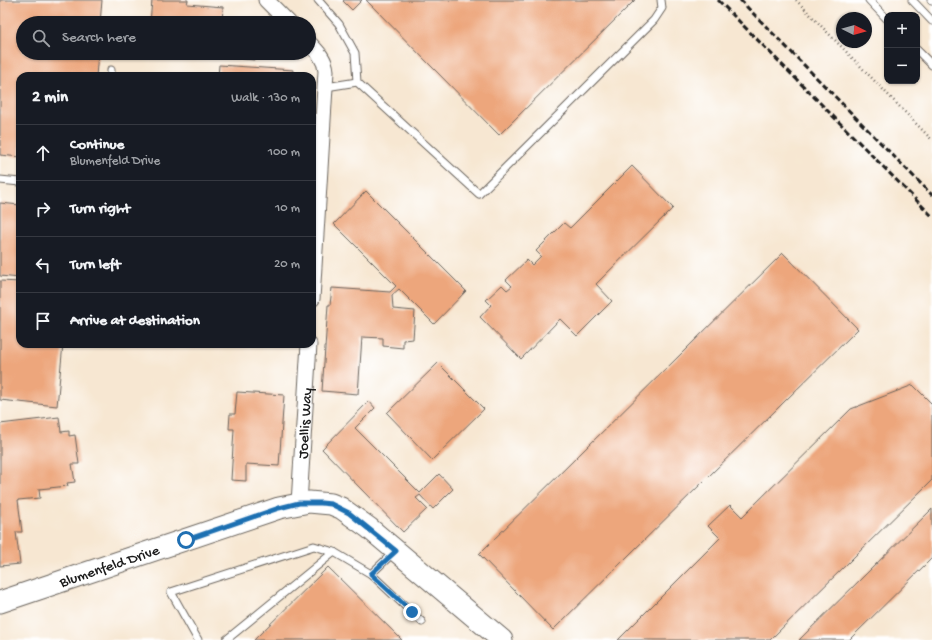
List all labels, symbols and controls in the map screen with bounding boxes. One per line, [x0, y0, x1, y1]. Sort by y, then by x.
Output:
north arrow [836, 12, 872, 48]
map controls [884, 12, 920, 84]
button: + [884, 12, 920, 48]
search box [16, 16, 316, 60]
icon: search [30, 27, 52, 49]
text: Search here [62, 29, 136, 47]
button: − [884, 48, 920, 84]
text: 2 min [32, 88, 68, 108]
text: Walk · 130 m [231, 91, 300, 106]
text: Continue [70, 136, 124, 154]
icon: ahead [32, 142, 54, 164]
text: 100 m [268, 145, 300, 160]
text: Blumenfeld Drive [70, 154, 160, 169]
icon: right [32, 198, 54, 220]
text: Turn right [70, 200, 130, 218]
text: 10 m [275, 201, 300, 216]
icon: left [32, 254, 54, 276]
text: Turn left [70, 256, 121, 274]
text: 20 m [274, 257, 300, 272]
icon: arrive [32, 310, 54, 332]
text: Arrive at destination [70, 312, 200, 330]
street label: Joellis Way [295, 387, 317, 459]
route start [177, 531, 195, 549]
street label: Blumenfeld Drive [56, 542, 162, 593]
route end [403, 603, 421, 621]

